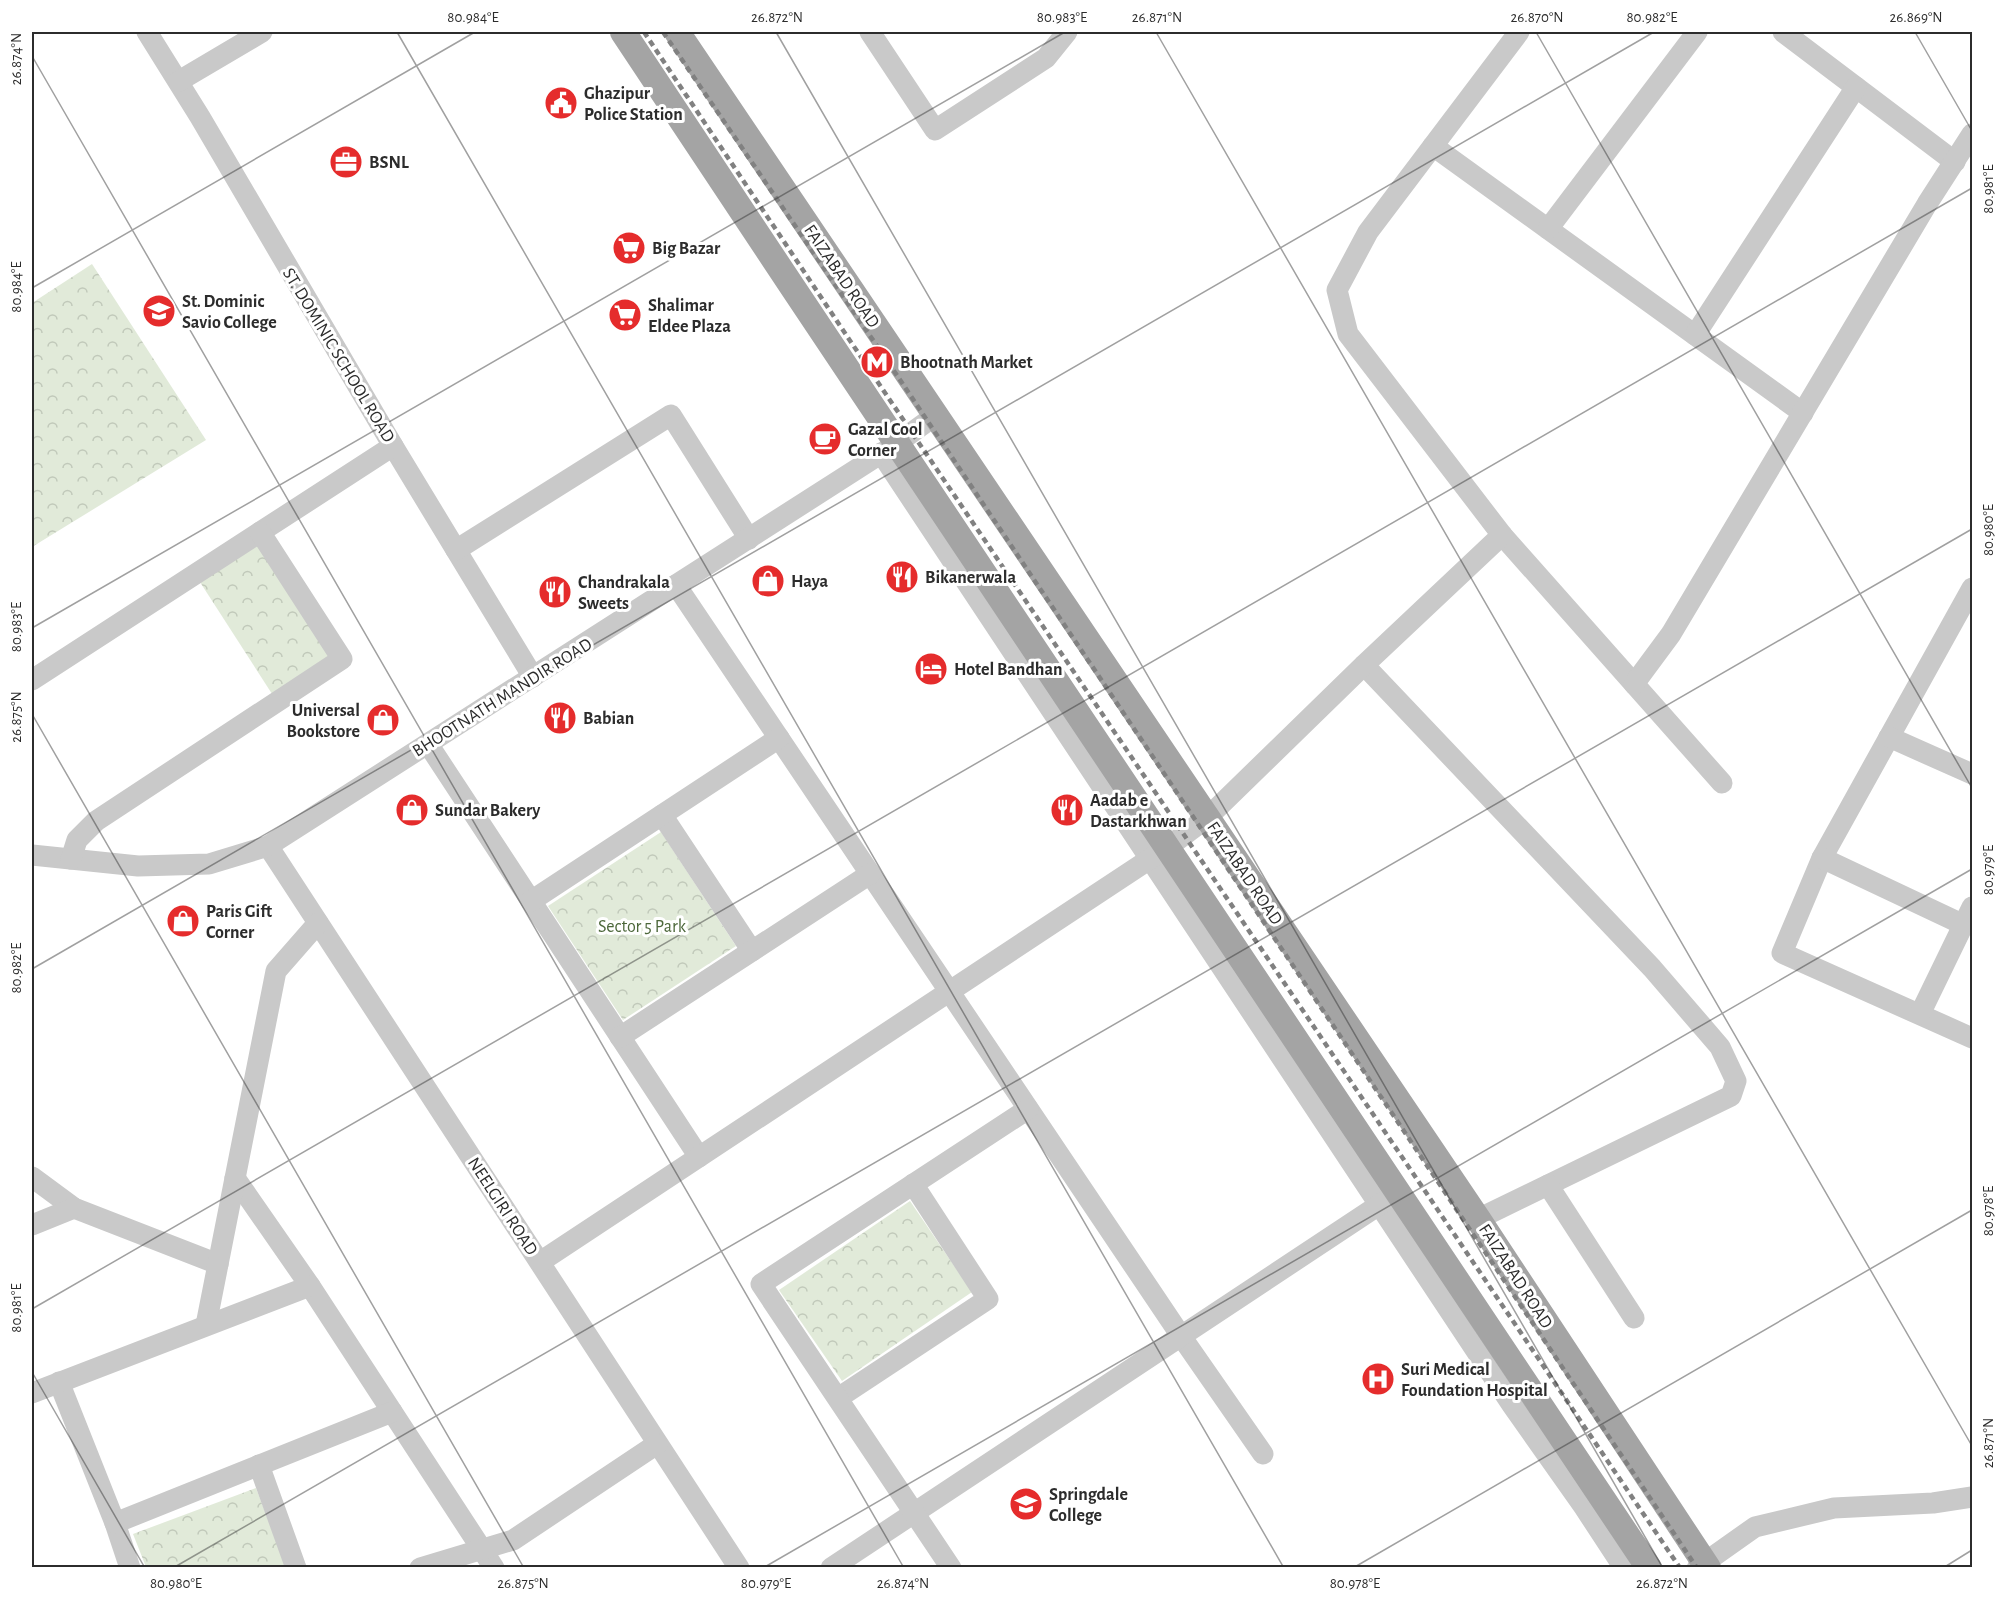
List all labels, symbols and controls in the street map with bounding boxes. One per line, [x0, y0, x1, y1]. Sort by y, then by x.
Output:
text: 80.984°E [447, 10, 499, 25]
text: 26.872°N [751, 10, 803, 25]
text: 80.983°E [1037, 10, 1087, 25]
text: 26.871°N [1132, 10, 1182, 25]
text: 26.870°N [1510, 10, 1564, 25]
text: 80.982°E [1626, 10, 1678, 25]
text: 26.869°N [1889, 10, 1943, 25]
text: 26.874°N [9, 33, 24, 85]
public building icon: Ghazipur Police Station [543, 85, 579, 121]
place label: Ghazipur Police Station [584, 85, 683, 124]
office icon: BSNL [328, 144, 364, 180]
place label: BSNL [369, 154, 409, 172]
text: 80.981°E [1981, 164, 1996, 214]
street label: FAIZABAD ROAD [800, 222, 882, 331]
supermarket icon: Big Bazar [611, 230, 647, 266]
place label: Big Bazar [652, 240, 721, 258]
text: 80.984°E [9, 261, 24, 313]
street label: ST. DOMINIC SCHOOL ROAD [279, 265, 397, 446]
school or university icon: St. Dominic Savio College [141, 293, 177, 329]
place label: St. Dominic Savio College [182, 293, 277, 332]
supermarket icon: Shalimar Eldee Plaza [607, 297, 643, 333]
place label: Shalimar Eldee Plaza [648, 297, 731, 336]
metro station icon: Bhootnath Market [859, 344, 895, 380]
place label: Bhootnath Market [900, 354, 1032, 372]
cafe icon: Gazal Cool Corner [807, 421, 843, 457]
place label: Gazal Cool Corner [848, 421, 923, 460]
text: 80.980°E [1981, 504, 1996, 556]
restaurant icon: Bikanerwala [884, 559, 920, 595]
shop icon: Haya [750, 563, 786, 599]
place label: Bikanerwala [925, 569, 1016, 587]
place label: Haya [791, 573, 829, 591]
restaurant icon: Chandrakala Sweets [537, 574, 573, 610]
place label: Chandrakala Sweets [578, 574, 670, 613]
text: 80.983°E [9, 602, 24, 652]
street label: BHOOTNATH MANDIR ROAD [410, 635, 595, 761]
hotel icon: Hotel Bandhan [913, 651, 949, 687]
place label: Hotel Bandhan [954, 661, 1063, 679]
text: 26.875°N [9, 691, 24, 743]
restaurant icon: Babian [542, 700, 578, 736]
place label: Universal Bookstore [287, 702, 360, 741]
shop icon: Universal Bookstore [365, 702, 401, 738]
place label: Babian [583, 710, 634, 728]
shop icon: Sundar Bakery [394, 792, 430, 828]
restaurant icon: Aadab e Dastarkhwan [1049, 792, 1085, 828]
place label: Aadab e Dastarkhwan [1090, 792, 1187, 831]
place label: Sundar Bakery [435, 802, 541, 820]
street label: FAIZABAD ROAD [1203, 819, 1285, 928]
text: 80.979°E [1981, 845, 1996, 895]
shop icon: Paris Gift Corner [165, 903, 201, 939]
place label: Paris Gift Corner [206, 903, 272, 942]
park label: Sector 5 Park [598, 918, 687, 936]
text: 80.982°E [9, 942, 24, 994]
street label: NEELGIRI ROAD [464, 1154, 540, 1259]
text: 80.978°E [1981, 1186, 1996, 1236]
street label: FAIZABAD ROAD [1475, 1221, 1555, 1332]
text: 80.981°E [9, 1283, 24, 1333]
hospital icon: Suri Medical Foundation Hospital [1360, 1361, 1396, 1397]
place label: Suri Medical Foundation Hospital [1401, 1361, 1548, 1400]
text: 26.871°N [1981, 1418, 1996, 1468]
school or university icon: Springdale College [1008, 1486, 1044, 1522]
place label: Springdale College [1049, 1486, 1128, 1525]
text: 80.980°E [150, 1576, 202, 1591]
text: 26.875°N [497, 1576, 549, 1591]
text: 80.979°E [741, 1576, 791, 1591]
text: 26.874°N [877, 1576, 929, 1591]
text: 80.978°E [1330, 1576, 1380, 1591]
text: 26.872°N [1636, 1576, 1688, 1591]

